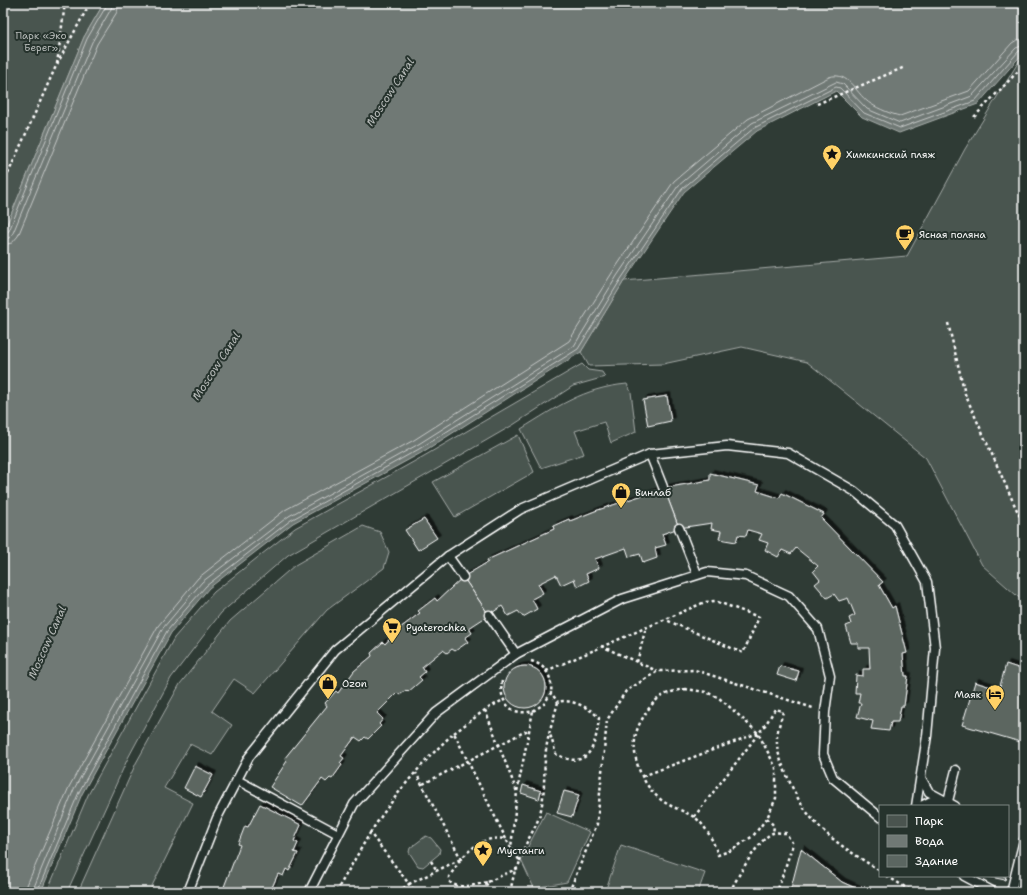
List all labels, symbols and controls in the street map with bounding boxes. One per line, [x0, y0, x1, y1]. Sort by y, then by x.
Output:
park label: Парк «Эко Берег» [16, 29, 66, 54]
water label: Moscow Canal [363, 55, 418, 129]
place icon: Химкинский пляж [821, 143, 843, 171]
place label: Химкинский пляж [846, 148, 935, 161]
cafe icon: Ясная поляна [894, 223, 916, 251]
place label: Ясная поляна [919, 228, 986, 241]
water label: Moscow Canal [189, 329, 244, 403]
shop icon: Винлаб [610, 481, 632, 509]
place label: Винлаб [635, 486, 671, 499]
water label: Moscow Canal [25, 603, 70, 681]
supermarket icon: Pyaterochka [381, 616, 403, 644]
place label: Pyaterochka [406, 621, 467, 634]
shop icon: Ozon [317, 672, 339, 700]
place label: Ozon [342, 677, 367, 690]
hotel icon: Маяк [984, 683, 1006, 711]
place label: Маяк [954, 688, 982, 701]
legend [879, 805, 1009, 877]
text: Парк [915, 813, 944, 829]
text: Вода [915, 833, 944, 849]
place icon: Мустанги [472, 839, 494, 867]
place label: Мустанги [497, 844, 545, 857]
text: Здание [915, 853, 959, 869]

